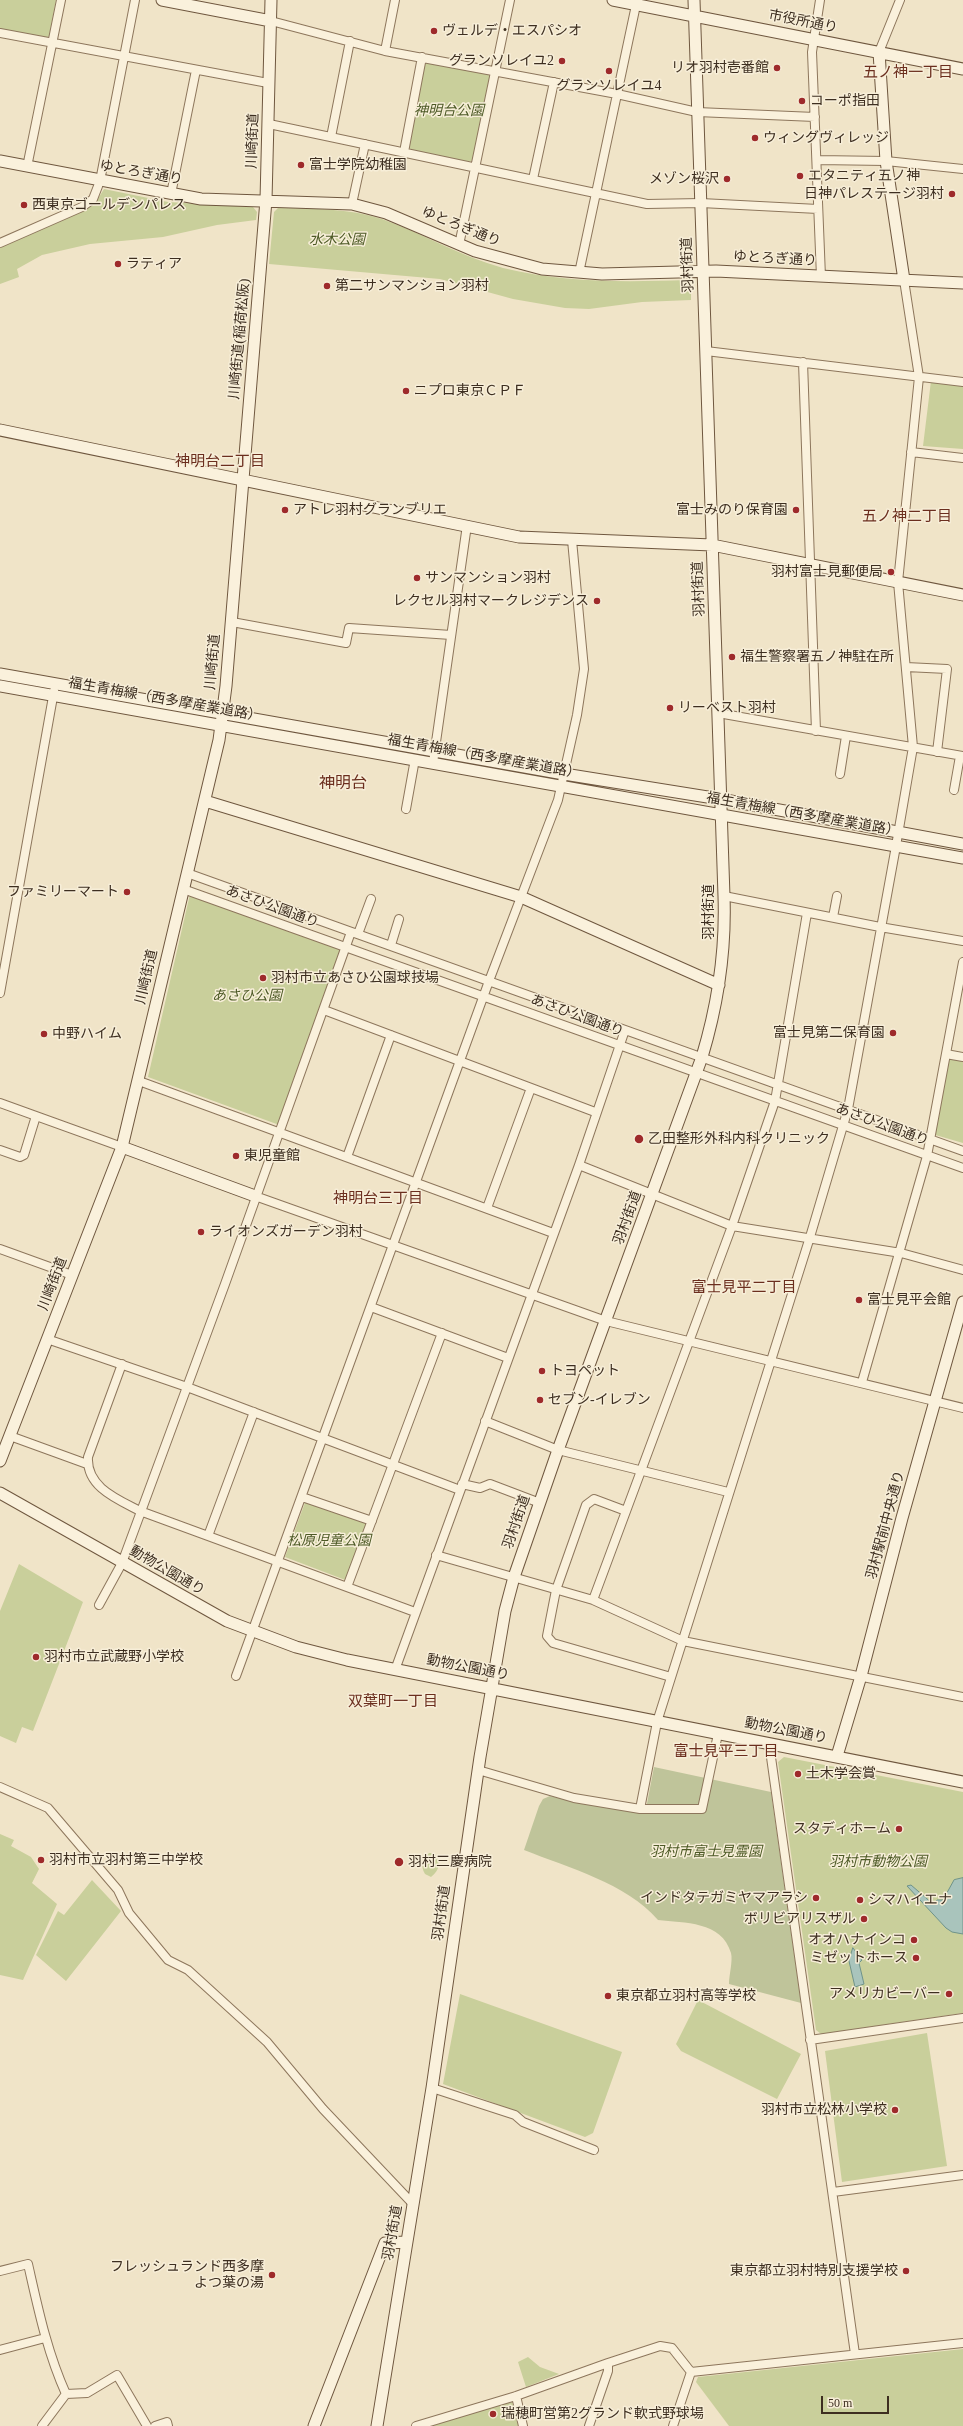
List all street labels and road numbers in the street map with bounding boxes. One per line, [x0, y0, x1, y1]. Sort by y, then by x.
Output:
street label: 市役所通り [767, 7, 839, 37]
street label: 川崎街道 [244, 113, 262, 169]
street label: ゆとろぎ通り [98, 157, 184, 189]
street label: ゆとろぎ通り [419, 203, 503, 251]
street label: 羽村街道 [679, 237, 697, 293]
street label: ゆとろぎ通り [733, 248, 817, 270]
street label: 川崎街道(稲荷松阪) [226, 278, 254, 400]
street label: 羽村街道 [690, 561, 708, 617]
street label: 川崎街道 [202, 633, 224, 691]
street label: 福生青梅線（西多摩産業道路） [67, 675, 263, 725]
street label: 福生青梅線（西多摩産業道路） [386, 732, 582, 782]
street label: 福生青梅線（西多摩産業道路） [705, 790, 901, 840]
street label: あさひ公園通り [223, 882, 321, 932]
street label: 羽村街道 [701, 884, 717, 940]
street label: 川崎街道 [133, 948, 161, 1006]
street label: あさひ公園通り [528, 991, 626, 1041]
street label: あさひ公園通り [833, 1100, 931, 1150]
street label: 羽村街道 [611, 1189, 645, 1247]
street label: 川崎街道 [35, 1255, 71, 1313]
street label: 羽村駅前中央通り [863, 1469, 909, 1581]
street label: 羽村街道 [500, 1493, 534, 1551]
street label: 動物公園通り [126, 1543, 208, 1599]
street label: 動物公園通り [425, 1652, 511, 1684]
street label: 動物公園通り [743, 1715, 829, 1747]
street label: 羽村街道 [430, 1884, 454, 1942]
street label: 羽村街道 [380, 2204, 406, 2262]

